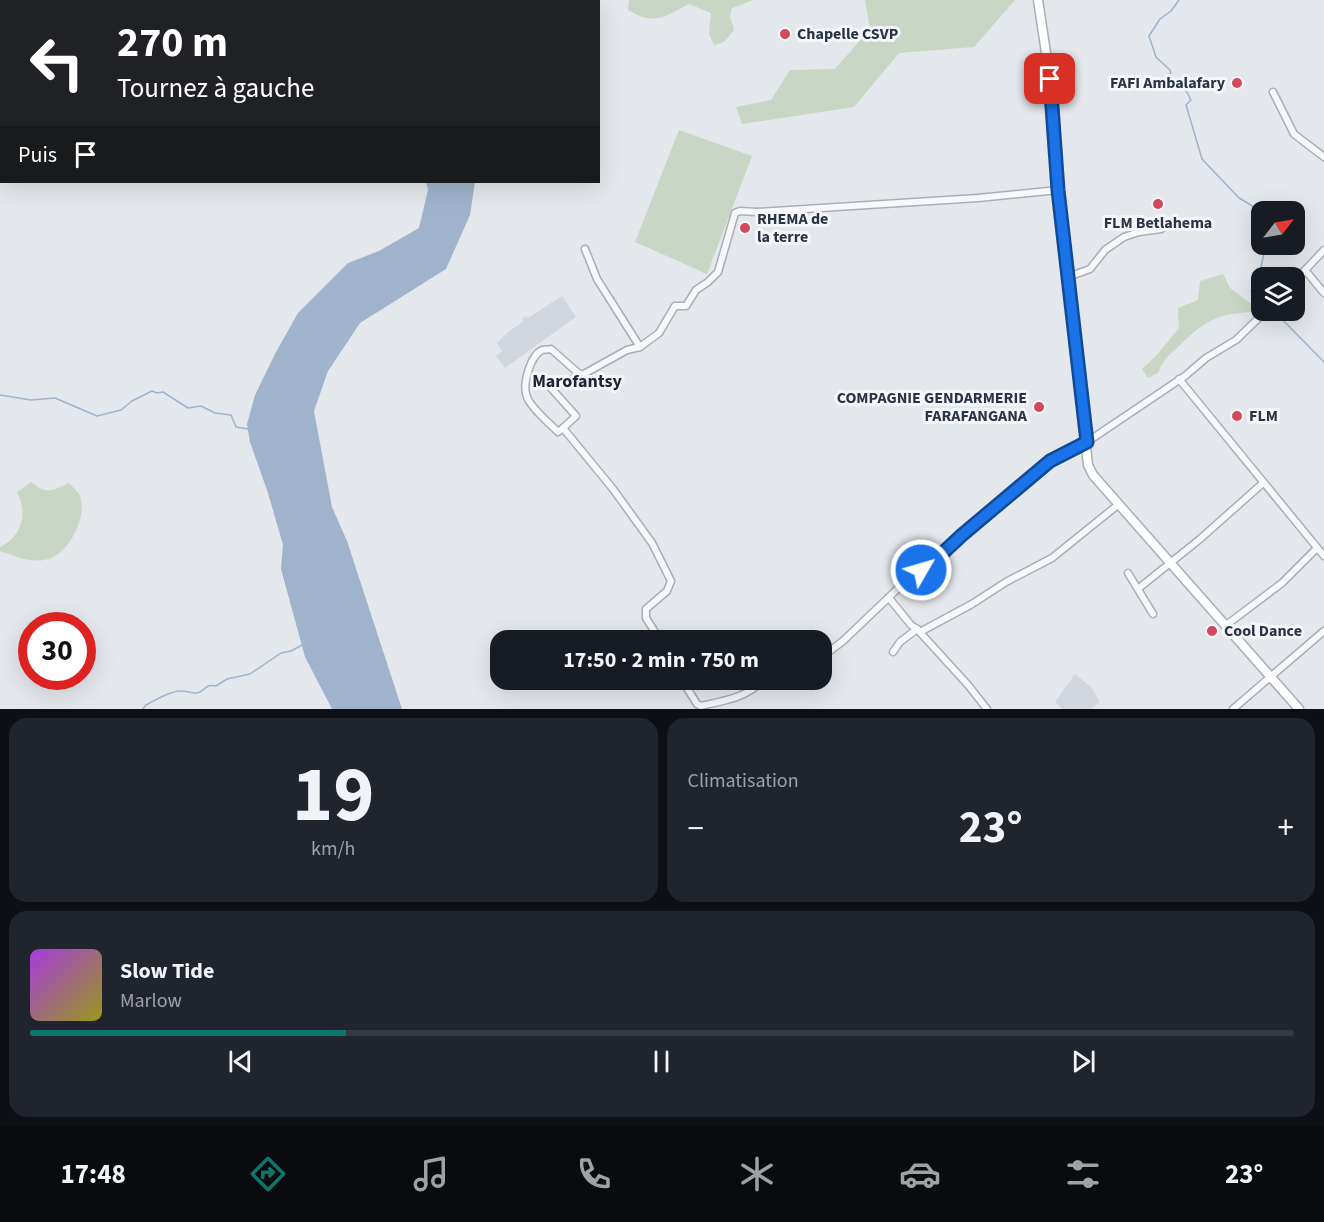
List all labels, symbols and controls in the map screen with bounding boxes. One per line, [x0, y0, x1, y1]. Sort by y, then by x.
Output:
text: 270 m [117, 13, 228, 73]
place label: Chapelle CSVP [797, 23, 898, 45]
icon: left [18, 24, 96, 102]
marker: Chapelle CSVP [778, 27, 792, 41]
pin [1024, 53, 1075, 104]
icon: arrive [1033, 62, 1066, 95]
text: Tournez à gauche [117, 69, 314, 108]
place label: FAFI Ambalafary [1110, 72, 1226, 94]
marker: FAFI Ambalafary [1230, 76, 1244, 90]
icon: arrive [69, 138, 102, 171]
text: Puis [18, 139, 57, 171]
marker: FLM Betlahema [1151, 197, 1165, 211]
north arrow [1251, 201, 1305, 255]
map controls [1251, 201, 1305, 321]
place label: RHEMA de la terre [757, 208, 828, 248]
place label: FLM Betlahema [1104, 212, 1212, 234]
marker: RHEMA de la terre [738, 221, 752, 235]
button: layers [1251, 267, 1305, 321]
district label: Marofantsy [532, 369, 622, 394]
place label: COMPAGNIE GENDARMERIE FARAFANGANA [837, 387, 1028, 427]
marker: COMPAGNIE GENDARMERIE FARAFANGANA [1032, 400, 1046, 414]
place label: FLM [1249, 405, 1278, 427]
marker: FLM [1230, 409, 1244, 423]
position arrow [889, 538, 953, 602]
speed limit sign: 30 [18, 612, 96, 690]
place label: Cool Dance [1224, 620, 1302, 642]
marker: Cool Dance [1205, 624, 1219, 638]
text: 17:50 · 2 min · 750 m [563, 644, 759, 676]
text: 19 [292, 740, 374, 851]
text: Climatisation [688, 767, 799, 795]
text: 23° [959, 796, 1023, 860]
text: − [688, 805, 704, 852]
text: + [1278, 805, 1294, 852]
text: km/h [311, 835, 355, 863]
text: Slow Tide [120, 955, 214, 987]
text: Marlow [120, 987, 182, 1015]
icon: previous [224, 1045, 257, 1078]
icon: pause [645, 1045, 678, 1078]
icon: next [1067, 1045, 1100, 1078]
icon: directions [247, 1153, 289, 1195]
icon: music [410, 1153, 452, 1195]
icon: phone [573, 1153, 615, 1195]
icon: climate [736, 1153, 778, 1195]
icon: car [899, 1153, 941, 1195]
icon: filters [1062, 1153, 1104, 1195]
text: 17:48 [61, 1155, 126, 1194]
text: 23° [1225, 1155, 1263, 1194]

